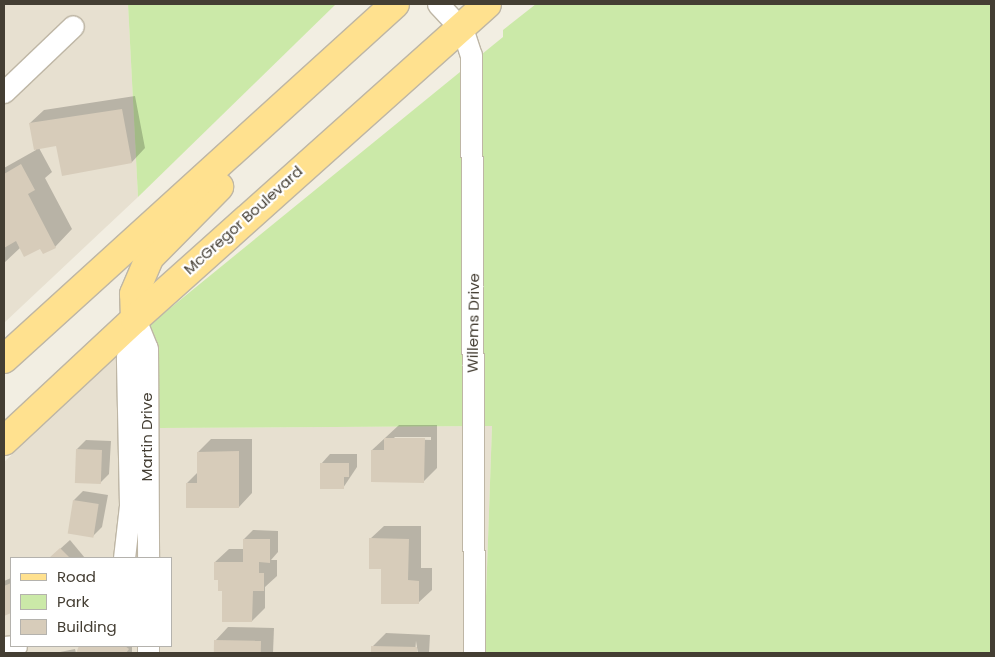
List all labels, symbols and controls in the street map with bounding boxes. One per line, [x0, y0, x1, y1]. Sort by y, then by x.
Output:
street label: McGregor Boulevard [180, 162, 306, 278]
street label: Willems Drive [463, 273, 483, 373]
street label: Martin Drive [138, 392, 156, 482]
legend [10, 557, 172, 647]
text: Road [57, 566, 96, 587]
text: Park [57, 591, 89, 612]
text: Building [57, 616, 117, 637]

